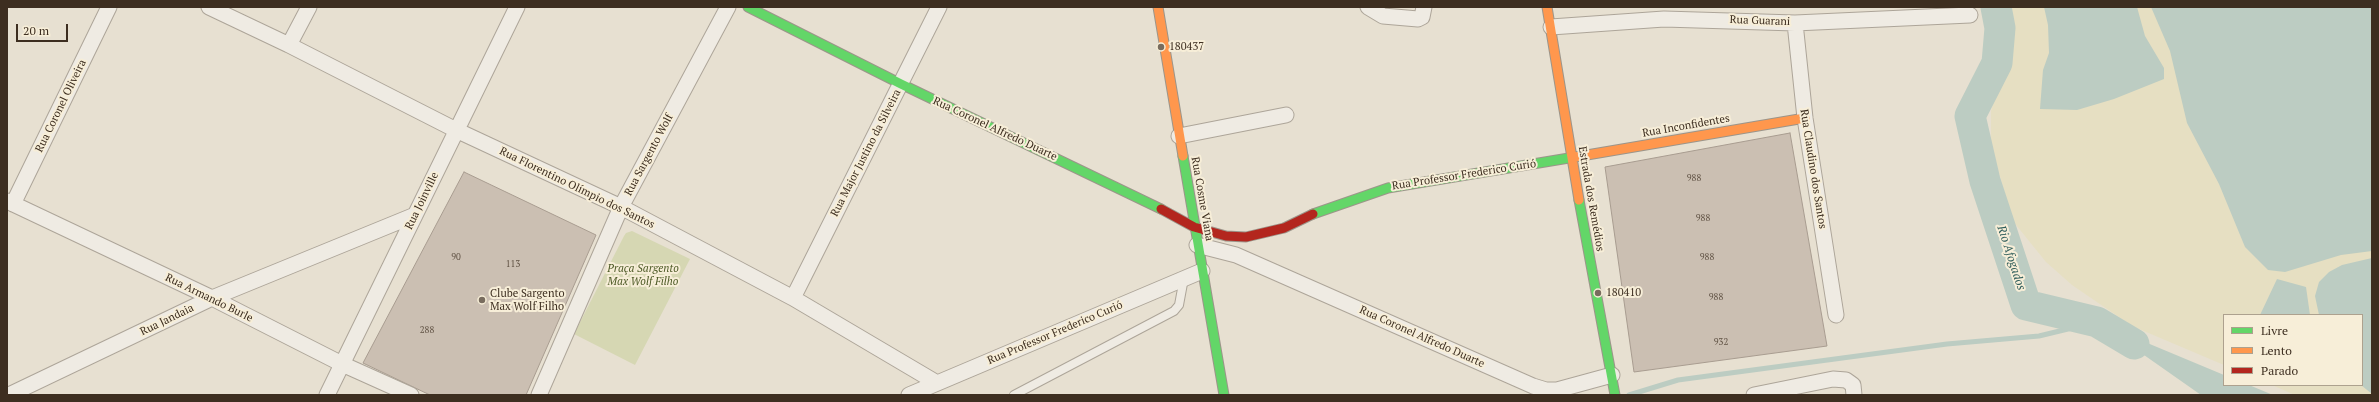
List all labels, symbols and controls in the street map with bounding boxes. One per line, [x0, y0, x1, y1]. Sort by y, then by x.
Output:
street label: Rua Guarani [1729, 13, 1791, 29]
scale bar [18, 16, 70, 42]
text: 20 m [23, 23, 49, 38]
place label: 180437 [1169, 40, 1204, 54]
marker: 180437 [1156, 42, 1166, 52]
street label: Rua Coronel Oliveira [33, 57, 89, 155]
street label: Rua Major Justino da Silveira [828, 87, 904, 219]
street label: Rua Coronel Alfredo Duarte [931, 94, 1059, 164]
street label: Rua Claudino dos Santos [1797, 108, 1829, 230]
street label: Rua Sargento Wolf [622, 112, 676, 198]
street label: Rua Inconfidentes [1641, 112, 1731, 140]
street label: Rua Florentino Olímpio dos Santos [497, 145, 657, 231]
street label: Estrada dos Remédios [1575, 145, 1607, 253]
street label: Rua Cosme Viana [1188, 156, 1216, 242]
street label: Rua Professor Frederico Curió [1391, 157, 1537, 193]
street label: Rua Joinville [402, 170, 442, 232]
house number: 988 [1687, 173, 1701, 183]
house number: 988 [1696, 213, 1710, 223]
water label: Rio Afogados [1994, 224, 2028, 292]
house number: 90 [451, 252, 461, 262]
house number: 988 [1700, 252, 1714, 262]
house number: 113 [506, 259, 520, 269]
park label: Praça Sargento Max Wolf Filho [607, 262, 679, 288]
street label: Rua Armando Burle [163, 271, 255, 325]
place label: 180410 [1606, 286, 1641, 300]
place label: Clube Sargento Max Wolf Filho [490, 287, 565, 313]
marker: 180410 [1593, 288, 1603, 298]
house number: 988 [1709, 292, 1723, 302]
marker: Clube Sargento Max Wolf Filho [477, 295, 487, 305]
street label: Rua Professor Frederico Curió [985, 298, 1125, 368]
street label: Rua Jandaia [138, 301, 196, 339]
street label: Rua Coronel Alfredo Duarte [1357, 303, 1487, 371]
legend [2223, 314, 2363, 386]
text: Livre [2261, 323, 2288, 338]
house number: 288 [420, 325, 434, 335]
house number: 932 [1714, 337, 1728, 347]
text: Lento [2261, 343, 2292, 358]
text: Parado [2261, 363, 2298, 378]

